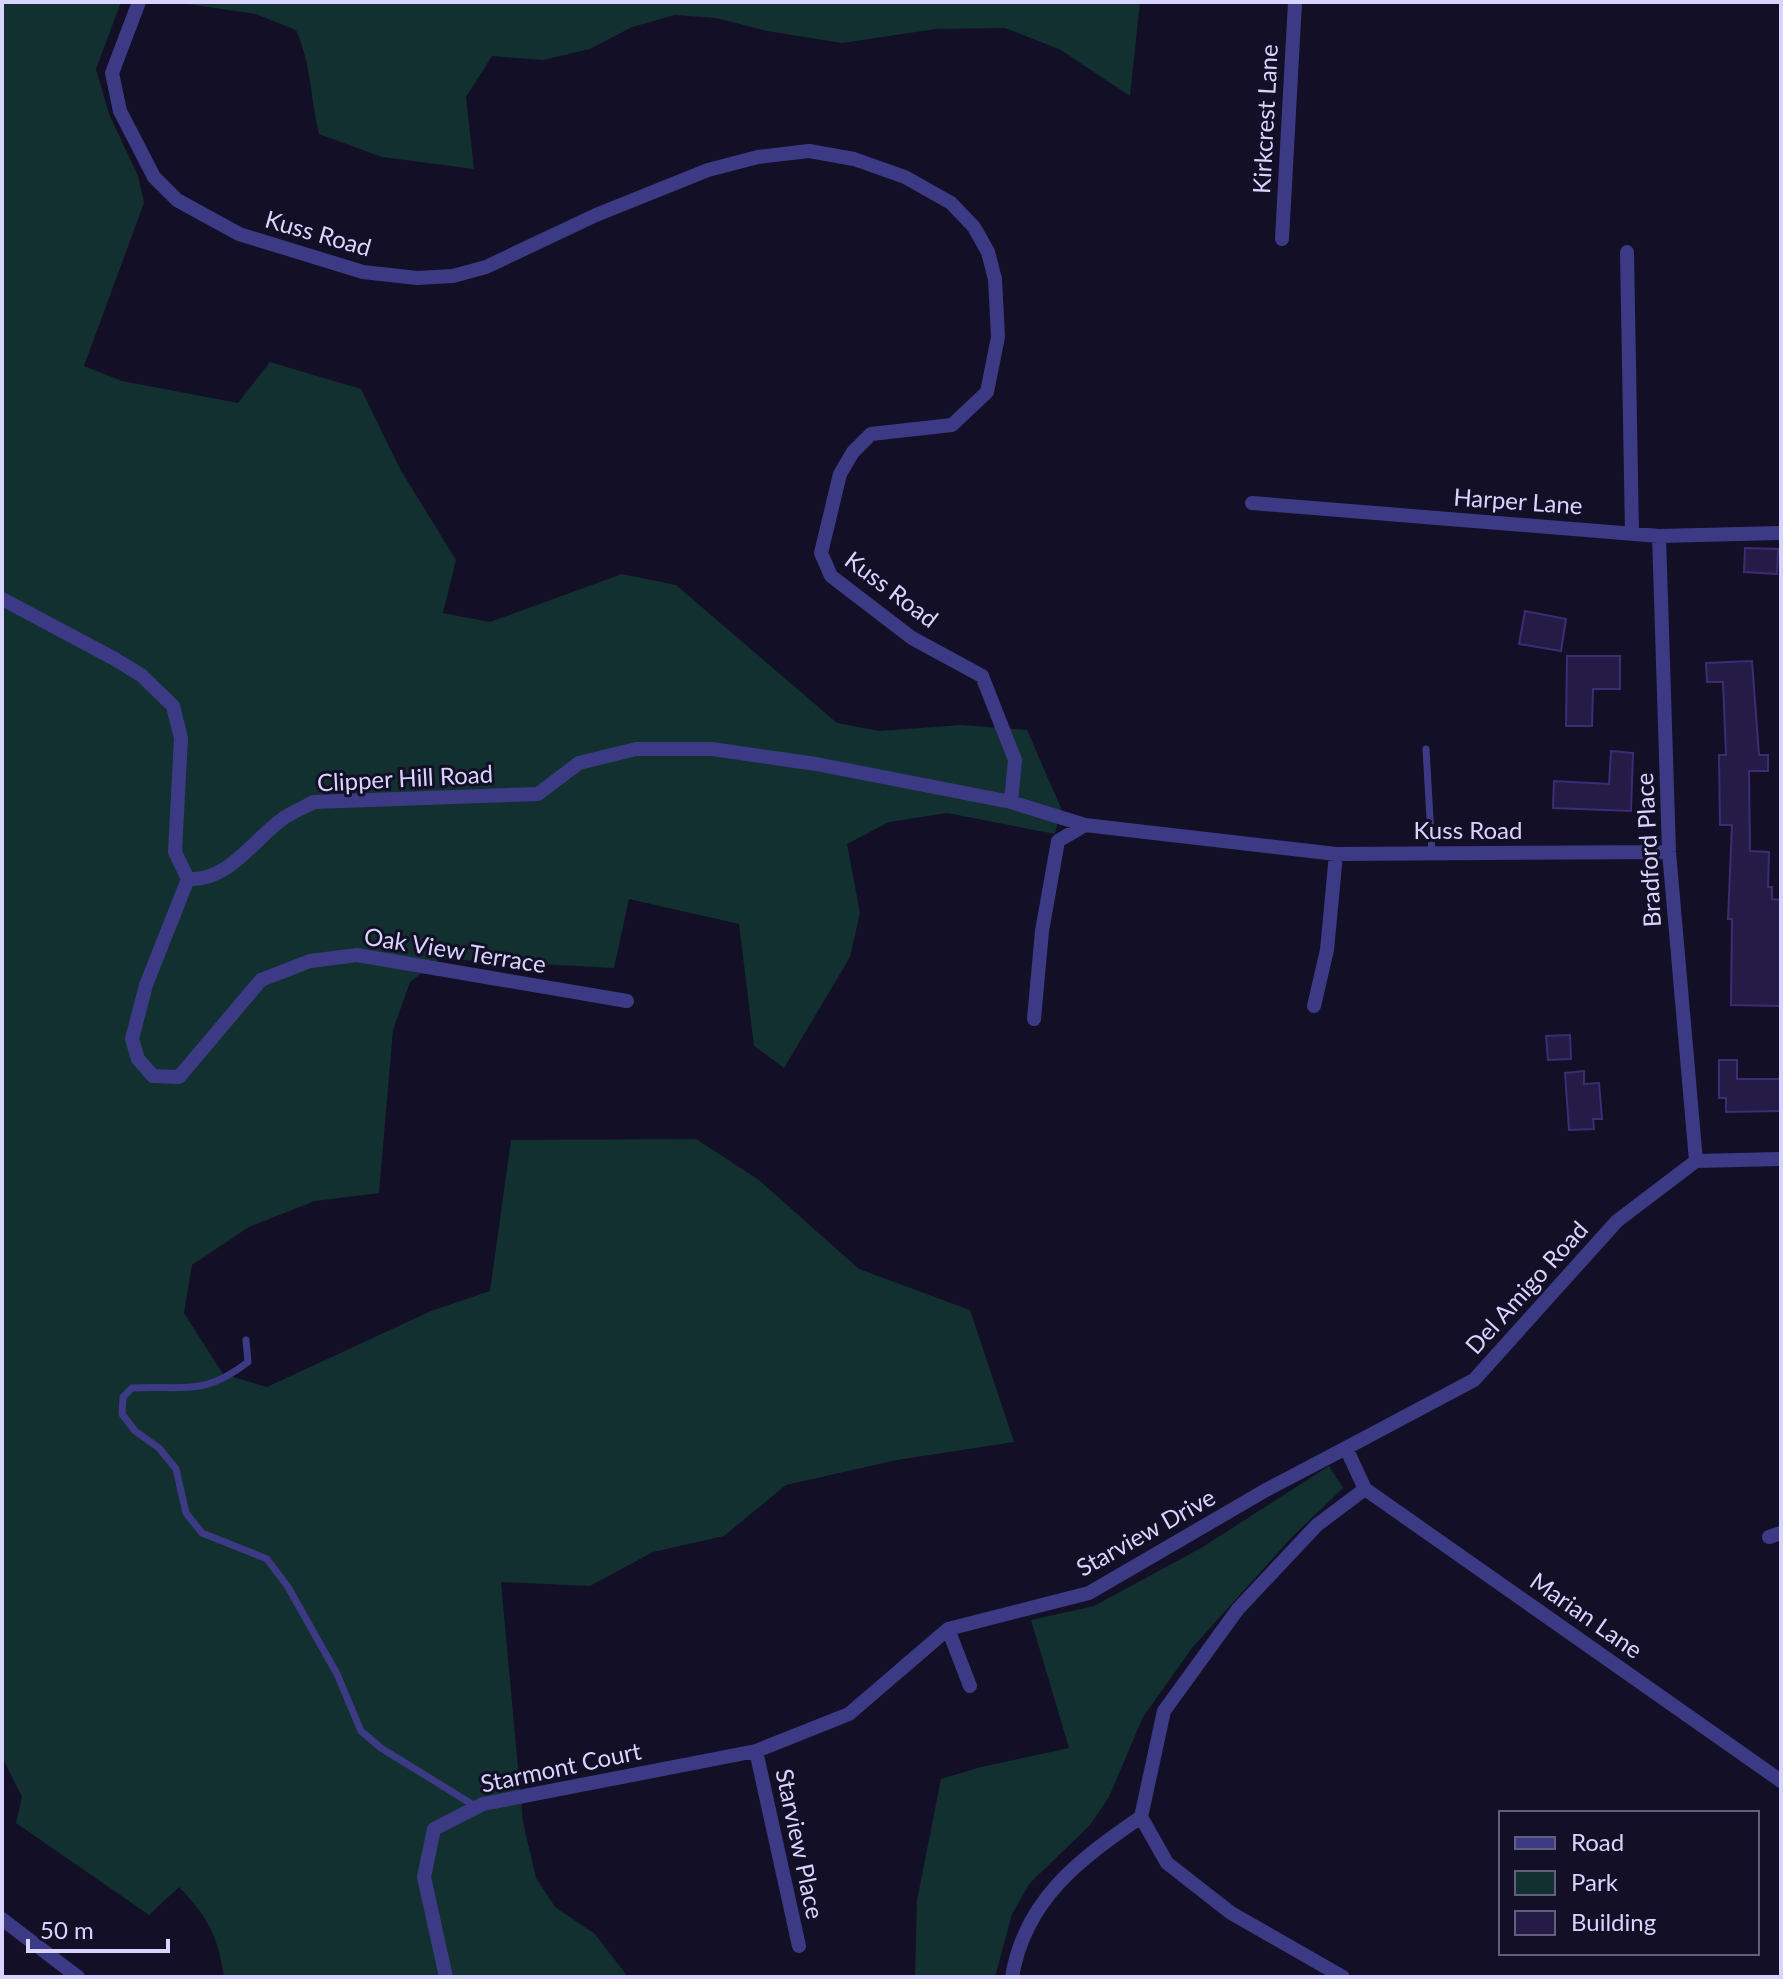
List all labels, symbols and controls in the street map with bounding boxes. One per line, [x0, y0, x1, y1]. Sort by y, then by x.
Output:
street label: Kirkcrest Lane [1246, 43, 1283, 194]
street label: Kuss Road [262, 204, 375, 261]
street label: Harper Lane [1453, 482, 1584, 519]
street label: Kuss Road [840, 544, 944, 633]
street label: Clipper Hill Road [316, 758, 494, 797]
street label: Bradford Place [1629, 772, 1666, 928]
street label: Kuss Road [1414, 815, 1522, 844]
street label: Oak View Terrace [362, 921, 548, 978]
street label: Del Amigo Road [1459, 1215, 1593, 1359]
street label: Starview Drive [1071, 1482, 1220, 1582]
street label: Marian Lane [1525, 1566, 1648, 1664]
street label: Starmont Court [478, 1735, 644, 1798]
street label: Starview Place [770, 1766, 831, 1921]
legend [1499, 1811, 1759, 1955]
text: Road [1571, 1827, 1624, 1856]
text: Park [1571, 1867, 1619, 1896]
scale bar [28, 1903, 168, 1953]
text: Building [1571, 1907, 1656, 1936]
text: 50 m [40, 1915, 94, 1944]

